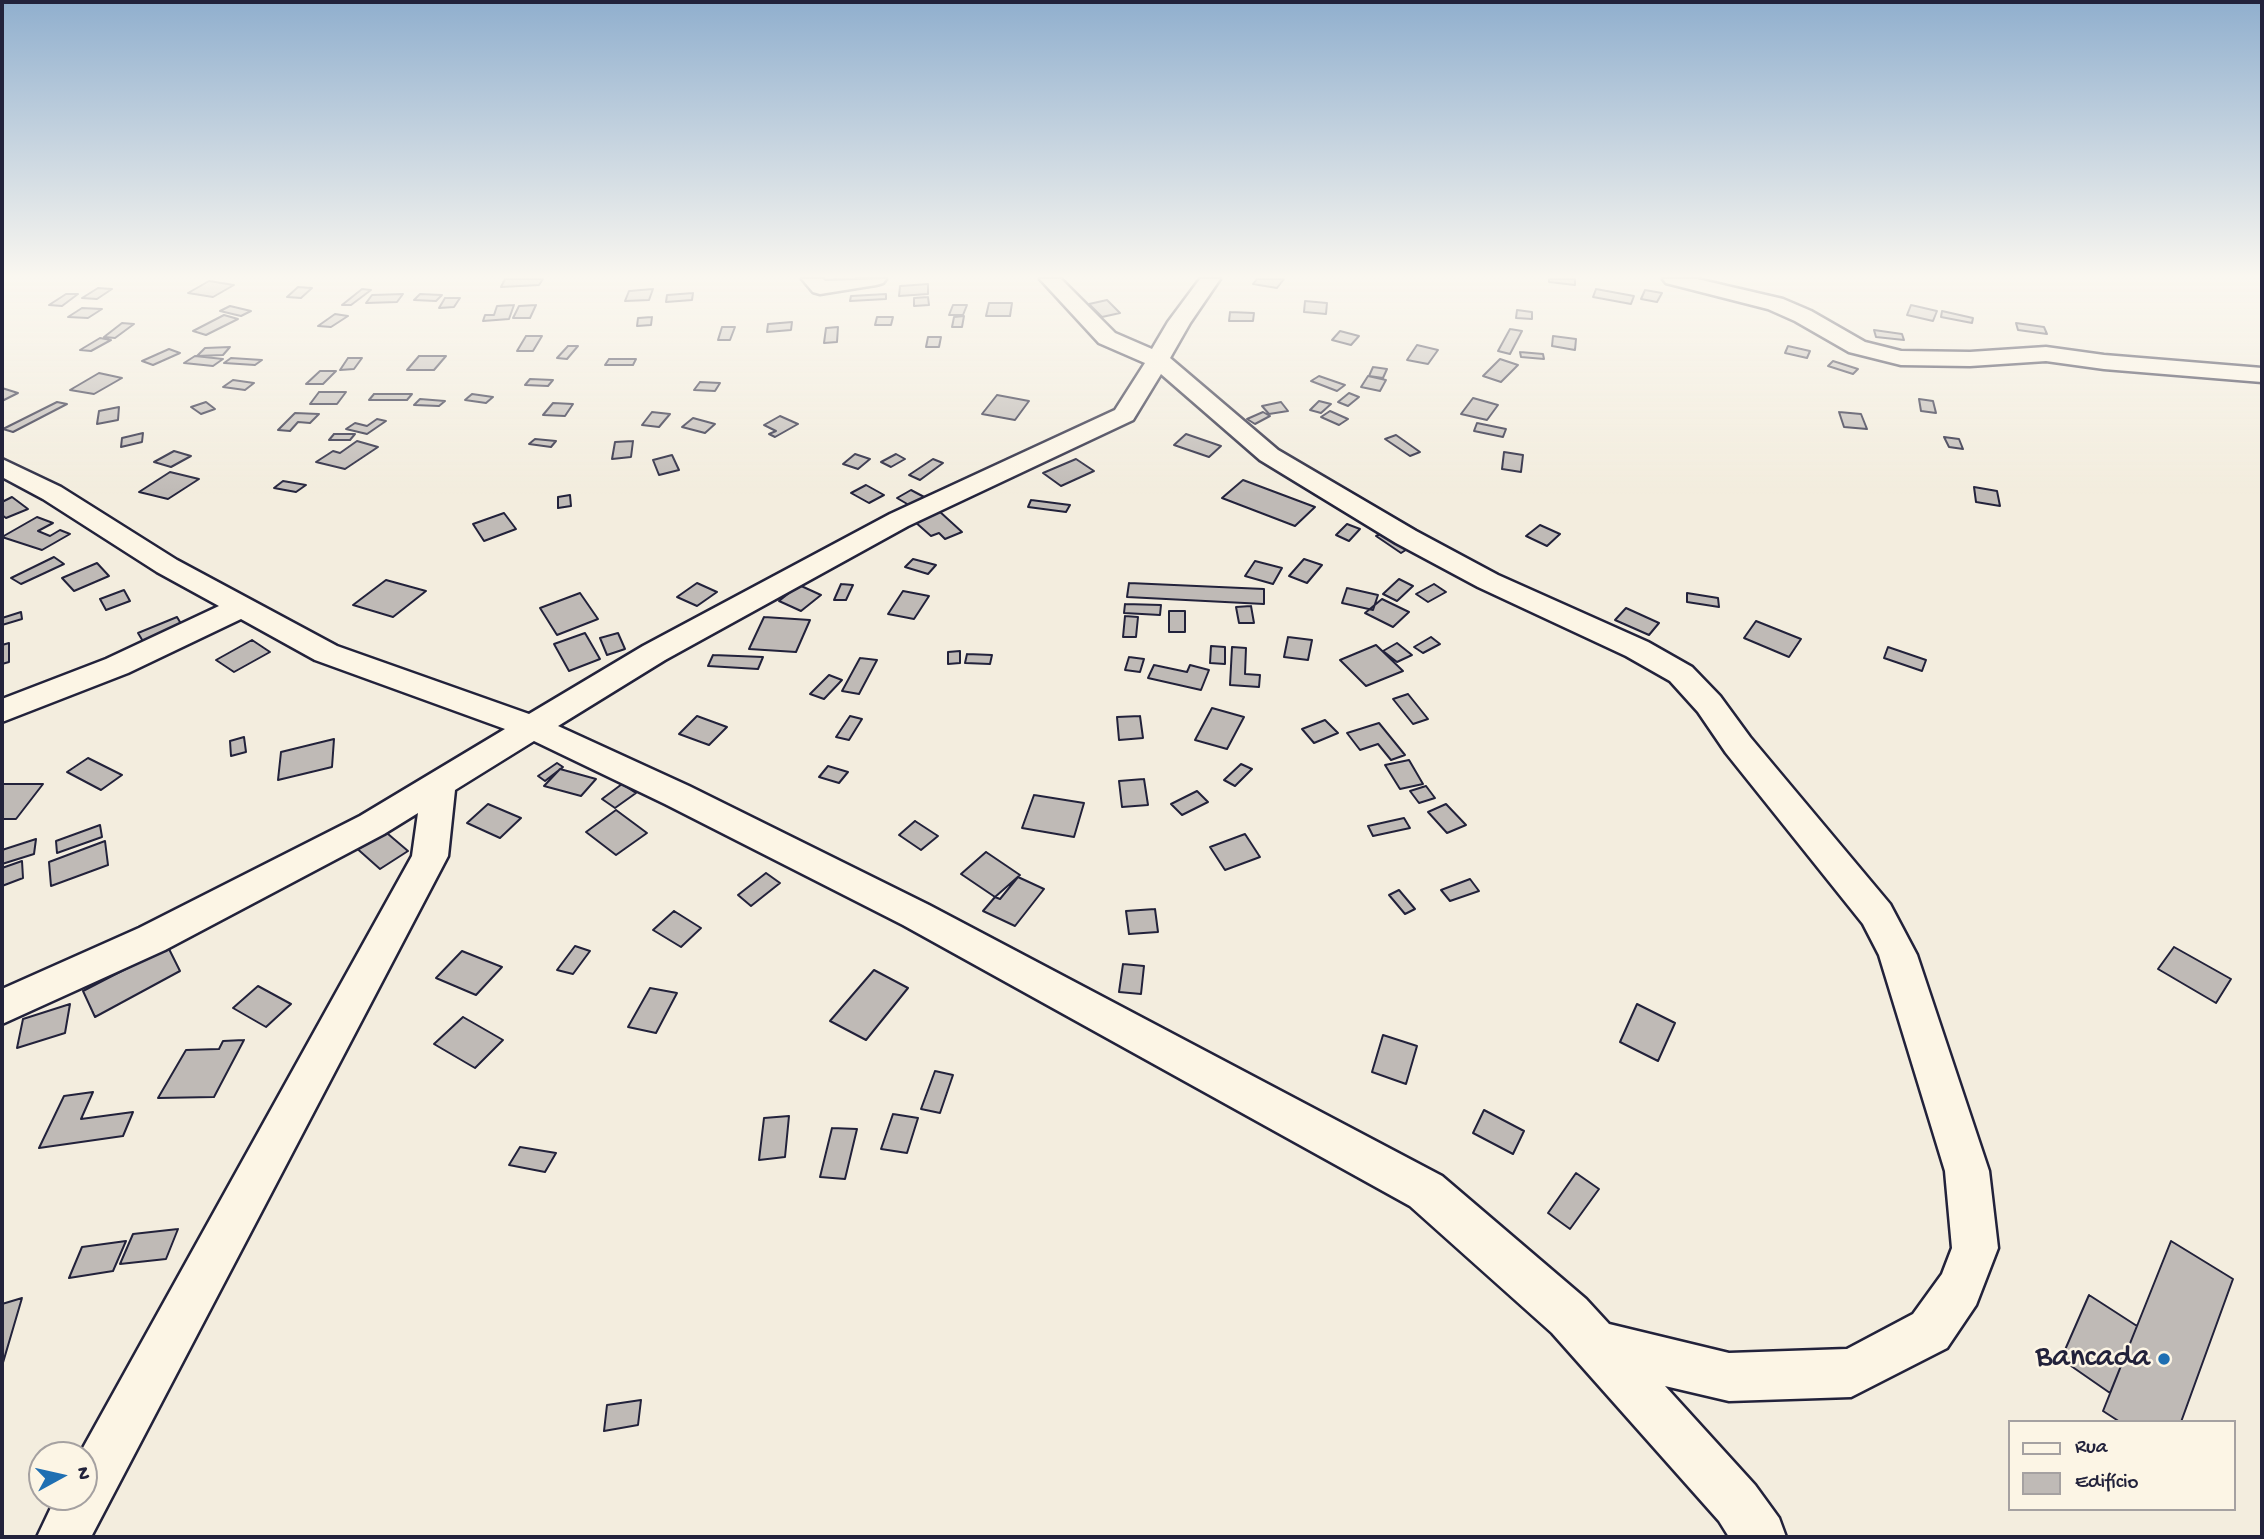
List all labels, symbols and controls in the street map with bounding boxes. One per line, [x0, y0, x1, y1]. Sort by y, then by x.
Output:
place label: Bancada [2036, 1340, 2150, 1378]
marker: Bancada [2156, 1351, 2172, 1367]
legend [2008, 1420, 2236, 1511]
text: Rua [2075, 1436, 2108, 1461]
north arrow [28, 1441, 98, 1511]
text: N [70, 1466, 95, 1481]
text: Edifício [2075, 1471, 2139, 1496]

